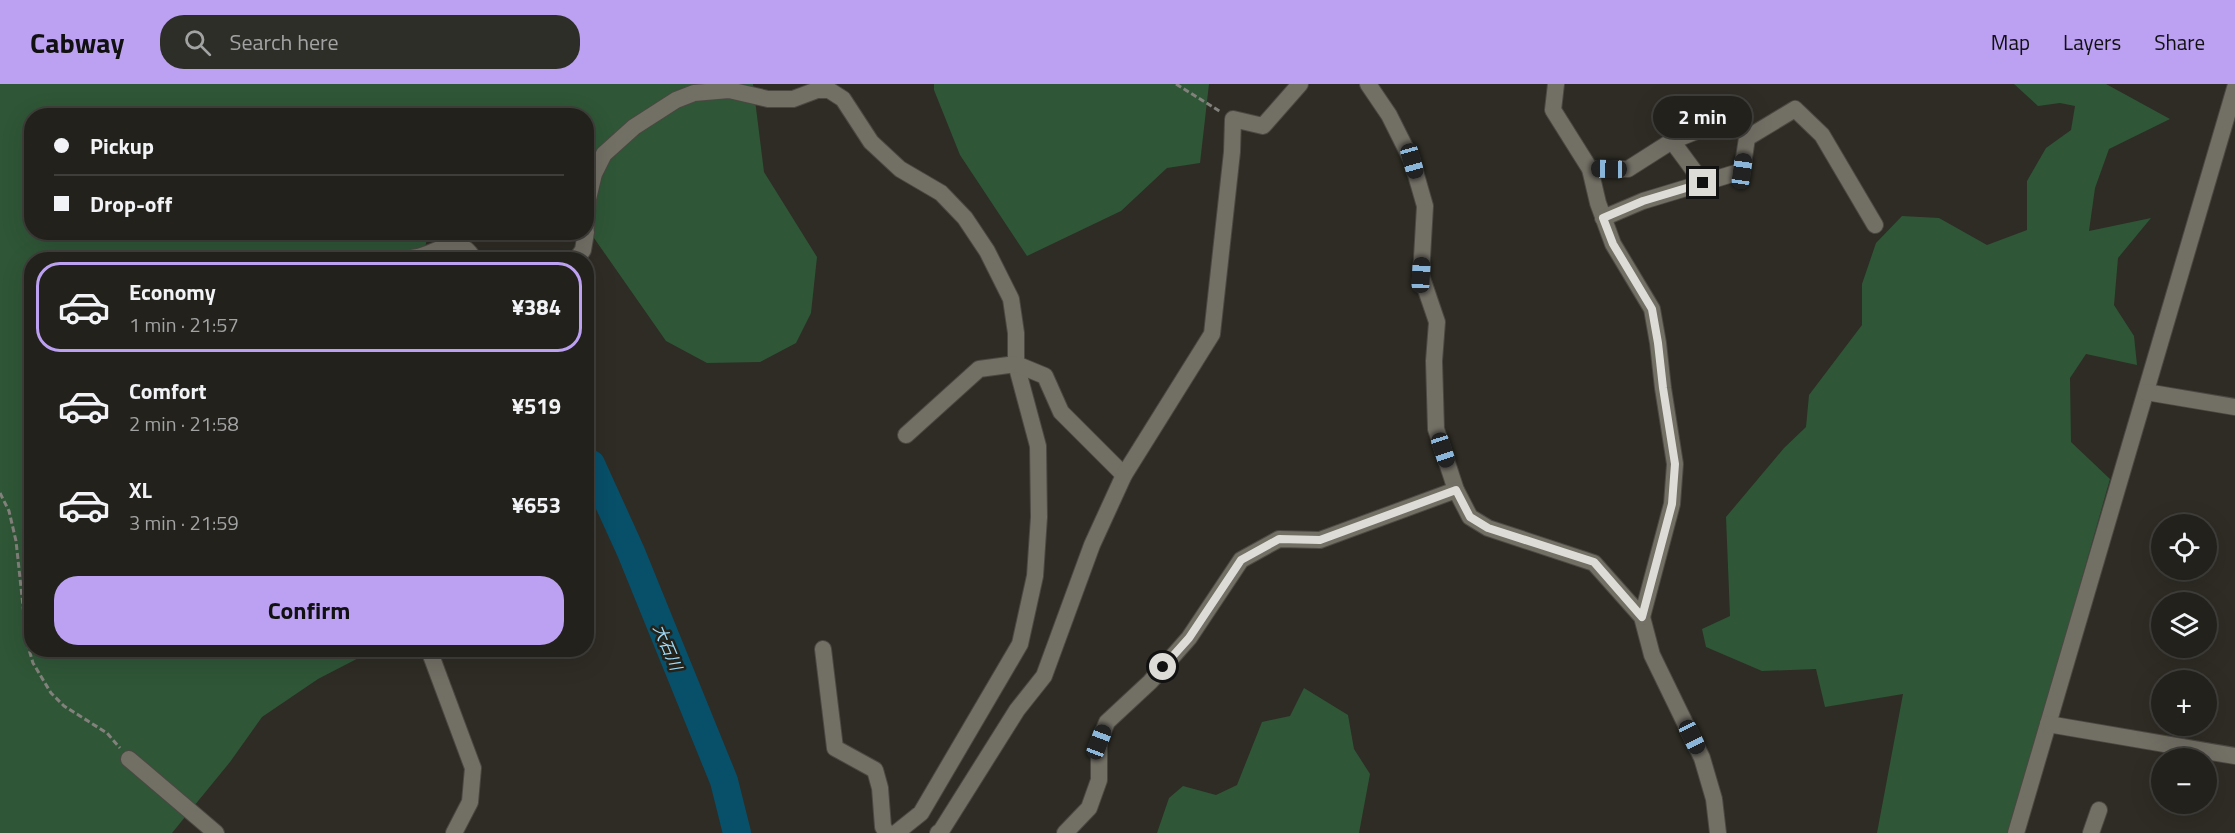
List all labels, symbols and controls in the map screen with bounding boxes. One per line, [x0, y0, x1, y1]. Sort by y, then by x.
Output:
search box [160, 15, 580, 69]
text: Cabway [30, 21, 124, 64]
text: Search here [229, 25, 339, 59]
icon: search [181, 26, 214, 59]
text: Map [1991, 26, 2030, 58]
text: Layers [2063, 26, 2121, 58]
text: Share [2154, 26, 2205, 58]
callout: 2 min [1654, 96, 1752, 138]
text: 2 min [1678, 101, 1727, 132]
text: Pickup [90, 129, 154, 163]
car [1398, 141, 1426, 181]
car [1731, 152, 1753, 190]
car [1591, 160, 1627, 178]
route end [1689, 169, 1716, 196]
text: Drop-off [90, 187, 172, 221]
car [1411, 257, 1431, 293]
text: Economy [129, 275, 216, 309]
icon: car [57, 280, 111, 334]
text: ¥384 [512, 290, 561, 324]
text: 1 min · 21:57 [129, 309, 239, 340]
text: Comfort [129, 374, 207, 408]
icon: car [57, 379, 111, 433]
text: ¥519 [512, 389, 561, 423]
text: 2 min · 21:58 [129, 408, 239, 439]
car [1429, 430, 1457, 470]
text: XL [129, 473, 152, 507]
icon: car [57, 478, 111, 532]
text: ¥653 [512, 488, 561, 522]
text: 3 min · 21:59 [129, 507, 239, 538]
map controls [2151, 514, 2217, 814]
button: locate [2151, 514, 2217, 580]
button: Confirm [54, 576, 564, 645]
button: layers [2151, 592, 2217, 658]
water label: 大石川 [648, 620, 689, 676]
route start [1149, 653, 1176, 680]
button: + [2151, 670, 2217, 736]
car [1676, 717, 1708, 757]
car [1084, 722, 1114, 762]
button: − [2151, 748, 2217, 814]

